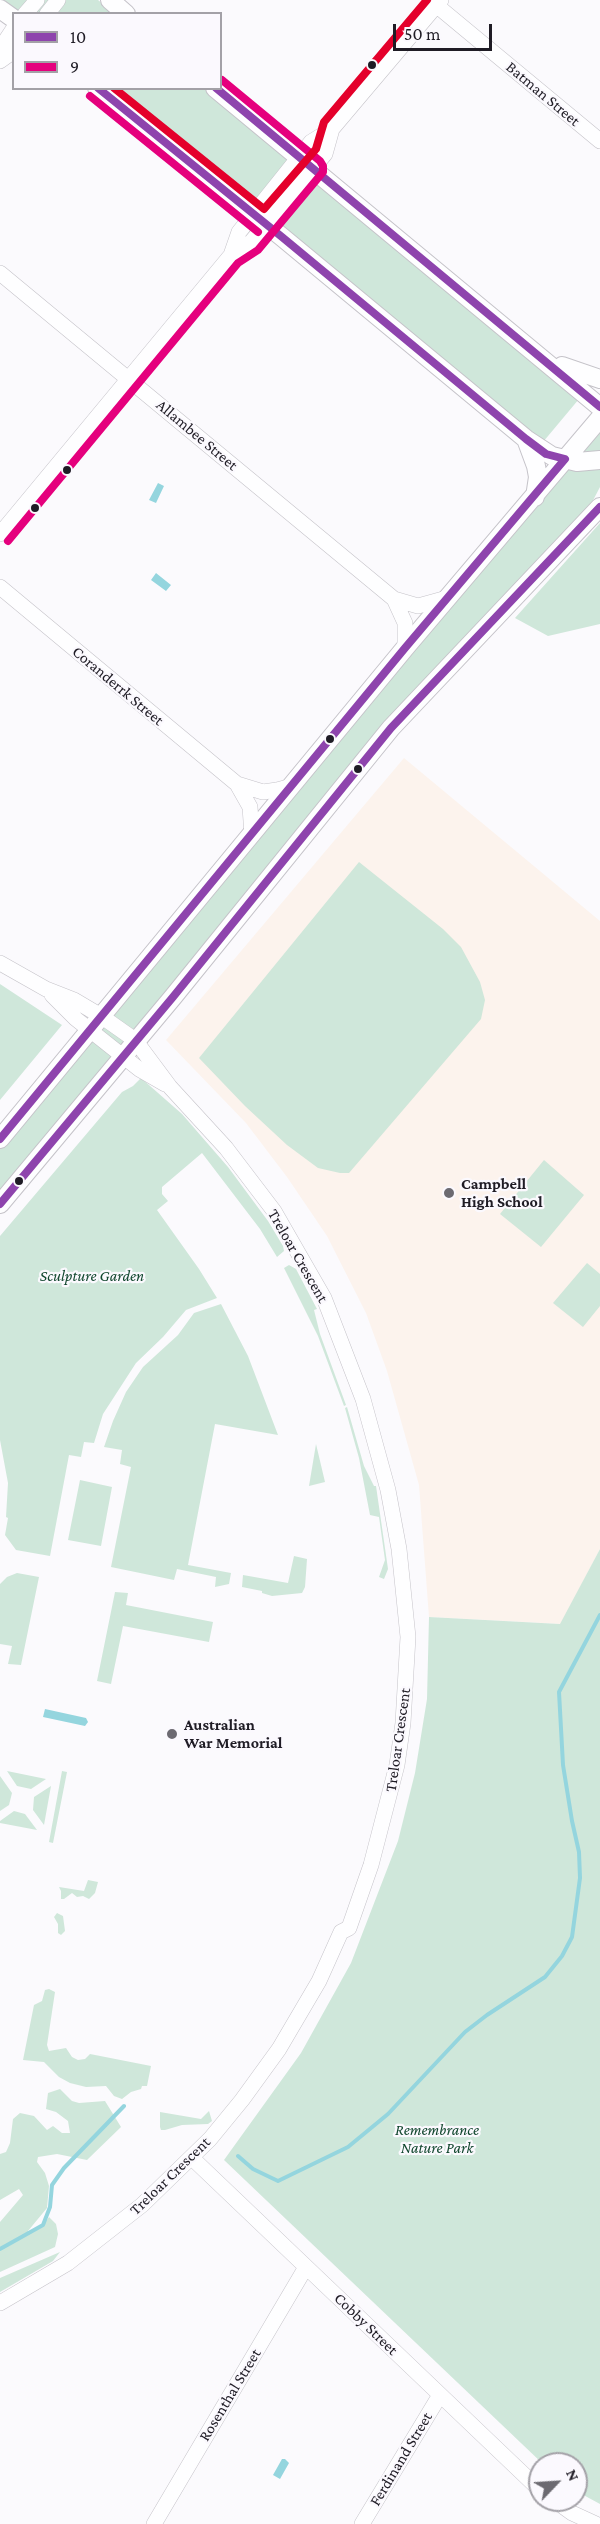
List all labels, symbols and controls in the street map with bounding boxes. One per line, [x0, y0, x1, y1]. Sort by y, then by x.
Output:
legend [12, 12, 222, 90]
scale bar [396, 12, 495, 50]
text: 50 m [404, 24, 441, 44]
text: 10 [70, 27, 86, 47]
text: 9 [70, 57, 79, 77]
street label: Batman Street [502, 57, 584, 131]
unlabelled marker [366, 59, 378, 71]
street label: Allambee Street [152, 395, 242, 475]
unlabelled marker [61, 464, 73, 476]
unlabelled marker [29, 502, 41, 514]
street label: Coranderrk Street [68, 642, 168, 730]
unlabelled marker [324, 733, 336, 745]
unlabelled marker [352, 763, 364, 775]
place label: Campbell High School [461, 1174, 543, 1212]
unlabelled marker [13, 1175, 25, 1187]
marker: Campbell High School [442, 1186, 456, 1200]
street label: Treloar Crescent [263, 1206, 333, 1306]
park label: Sculpture Garden [40, 1266, 144, 1286]
street label: Treloar Crescent [381, 1687, 415, 1793]
place label: Australian War Memorial [184, 1715, 282, 1753]
marker: Australian War Memorial [165, 1727, 179, 1741]
park label: Remembrance Nature Park [395, 2120, 479, 2158]
street label: Treloar Crescent [126, 2133, 214, 2219]
street label: Cobby Street [330, 2289, 402, 2359]
street label: Rosenthal Street [195, 2345, 265, 2445]
street label: Ferdinand Street [365, 2409, 437, 2509]
north arrow [528, 2452, 588, 2512]
text: N [563, 2466, 583, 2484]

